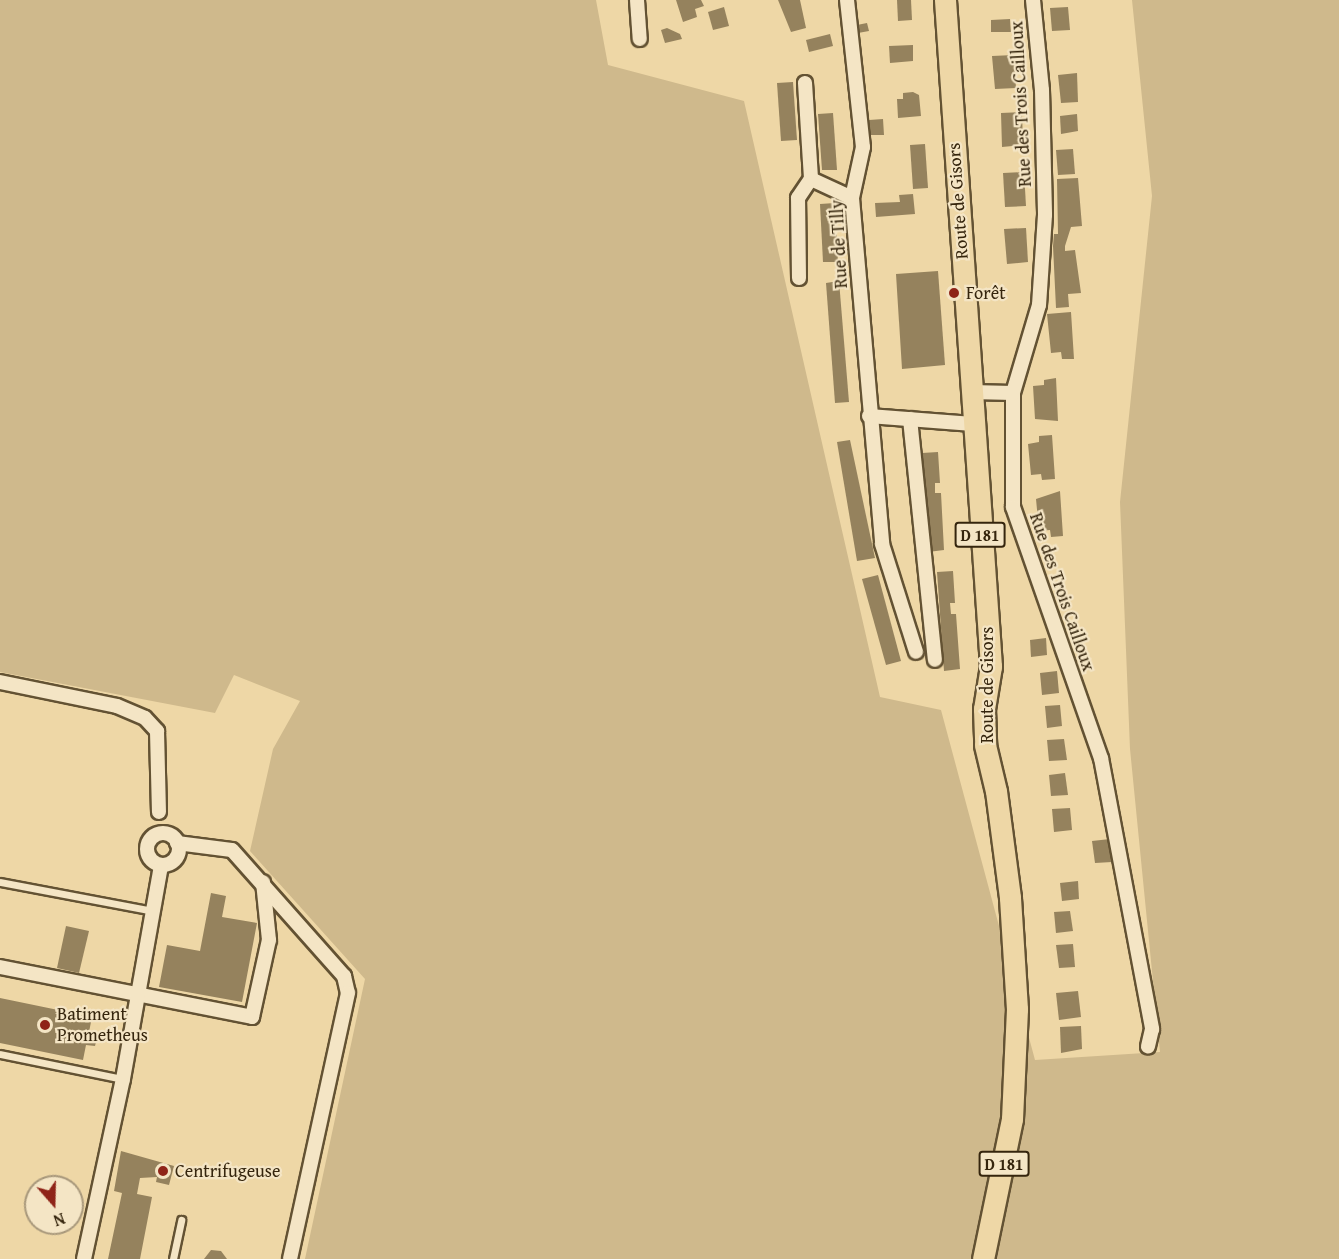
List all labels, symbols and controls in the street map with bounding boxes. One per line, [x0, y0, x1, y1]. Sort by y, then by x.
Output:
street label: Rue des Trois Cailloux [1006, 21, 1036, 187]
street label: Route de Gisors [943, 142, 973, 260]
street label: Rue de Tilly [826, 199, 852, 289]
place label: Forêt [966, 282, 1005, 304]
marker: Forêt [947, 286, 961, 300]
street label: Rue des Trois Cailloux [1025, 510, 1099, 674]
road number: D 181 [954, 522, 1006, 548]
street label: Route de Gisors [976, 627, 998, 743]
place label: Batiment Prometheus [57, 1004, 148, 1046]
marker: Batiment Prometheus [38, 1018, 52, 1032]
road number: D 181 [978, 1151, 1030, 1177]
place label: Centrifugeuse [175, 1160, 280, 1182]
marker: Centrifugeuse [156, 1164, 170, 1178]
north arrow [24, 1175, 84, 1235]
text: N [50, 1207, 69, 1233]

